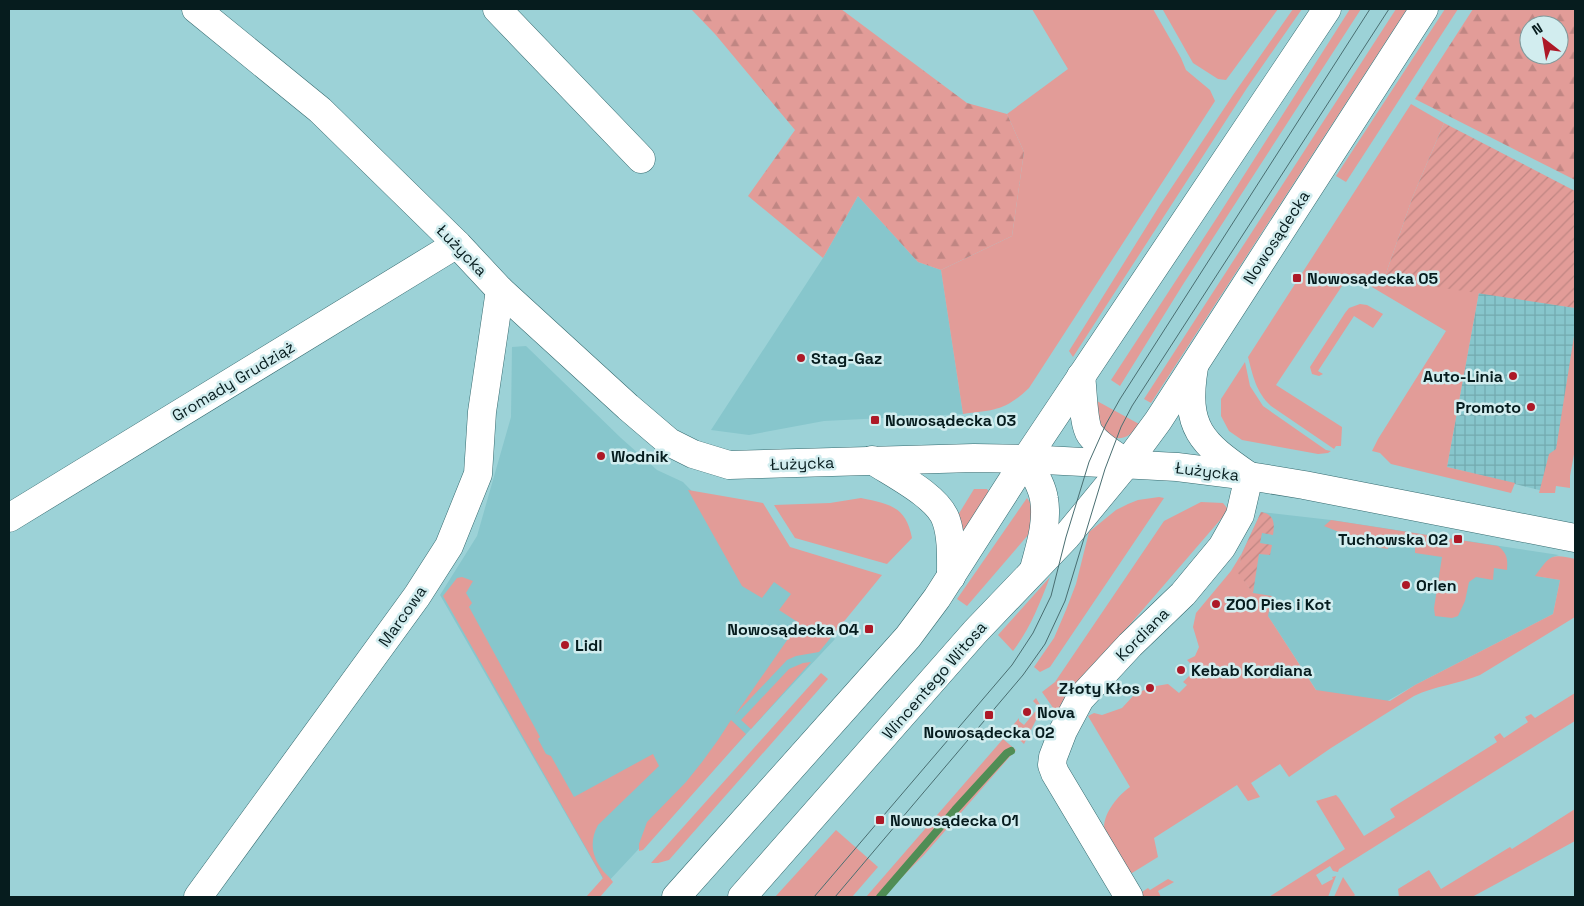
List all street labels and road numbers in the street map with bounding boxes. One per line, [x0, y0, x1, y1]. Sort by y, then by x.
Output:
street label: Nowosądecka [1238, 187, 1314, 288]
street label: Łużycka [432, 220, 492, 281]
street label: Gromady Grudziąż [168, 336, 299, 426]
street label: Łużycka [769, 452, 835, 475]
street label: Łużycka [1174, 457, 1240, 486]
street label: Marcowa [374, 582, 431, 651]
street label: Kordiana [1111, 603, 1174, 666]
street label: Wincentego Witosa [877, 617, 991, 744]

